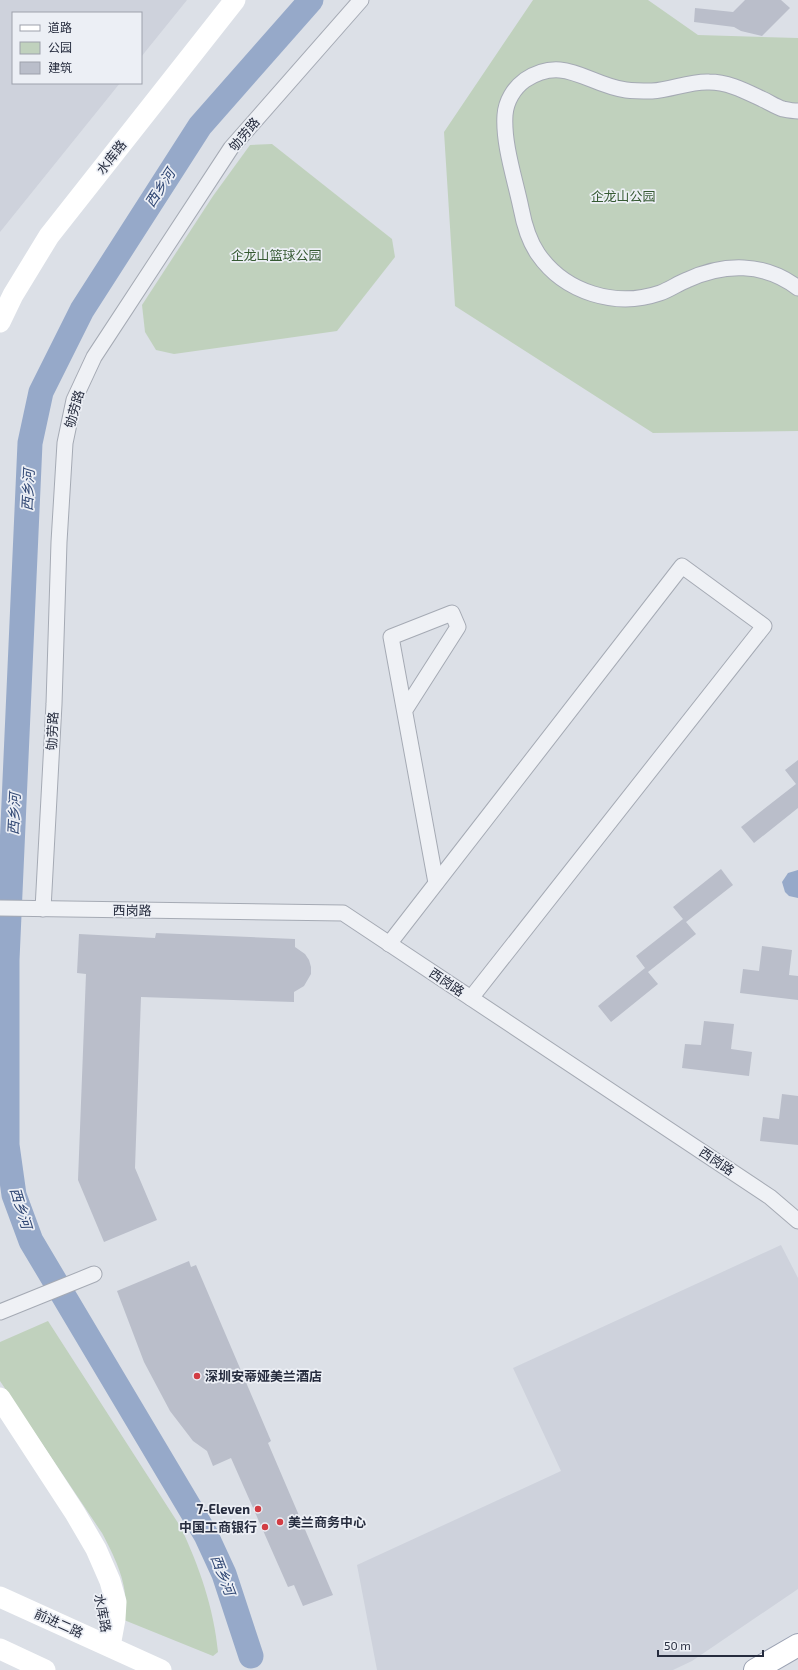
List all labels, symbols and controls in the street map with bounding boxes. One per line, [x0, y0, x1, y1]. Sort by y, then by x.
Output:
legend [12, 12, 142, 84]
text: 道路 [48, 20, 72, 34]
text: 公园 [48, 40, 72, 54]
text: 建筑 [48, 60, 72, 74]
street label: 劬劳路 [225, 114, 263, 154]
street label: 水库路 [93, 137, 129, 177]
water label: 西乡河 [141, 163, 180, 210]
park label: 企龙山公园 [590, 188, 656, 204]
park label: 企龙山篮球公园 [230, 247, 322, 263]
street label: 劬劳路 [61, 388, 87, 430]
water label: 西乡河 [18, 466, 37, 511]
street label: 劬劳路 [43, 711, 61, 751]
water label: 西乡河 [4, 790, 23, 835]
street label: 西岗路 [112, 902, 152, 918]
street label: 西岗路 [426, 964, 468, 1000]
street label: 西岗路 [696, 1143, 738, 1179]
water label: 西乡河 [7, 1185, 37, 1233]
place label: 深圳安蒂娅美兰酒店 [205, 1368, 322, 1384]
marker: 深圳安蒂娅美兰酒店 [192, 1371, 202, 1381]
place label: 7-Eleven [197, 1501, 250, 1517]
marker: 7-Eleven [253, 1504, 263, 1514]
place label: 美兰商务中心 [288, 1514, 366, 1530]
marker: 美兰商务中心 [275, 1517, 285, 1527]
place label: 中国工商银行 [179, 1519, 257, 1535]
marker: 中国工商银行 [260, 1522, 270, 1532]
water label: 西乡河 [208, 1552, 240, 1600]
street label: 水库路 [91, 1592, 115, 1634]
street label: 前进二路 [32, 1605, 86, 1641]
scale bar [658, 1632, 763, 1658]
text: 50 m [664, 1638, 691, 1652]

